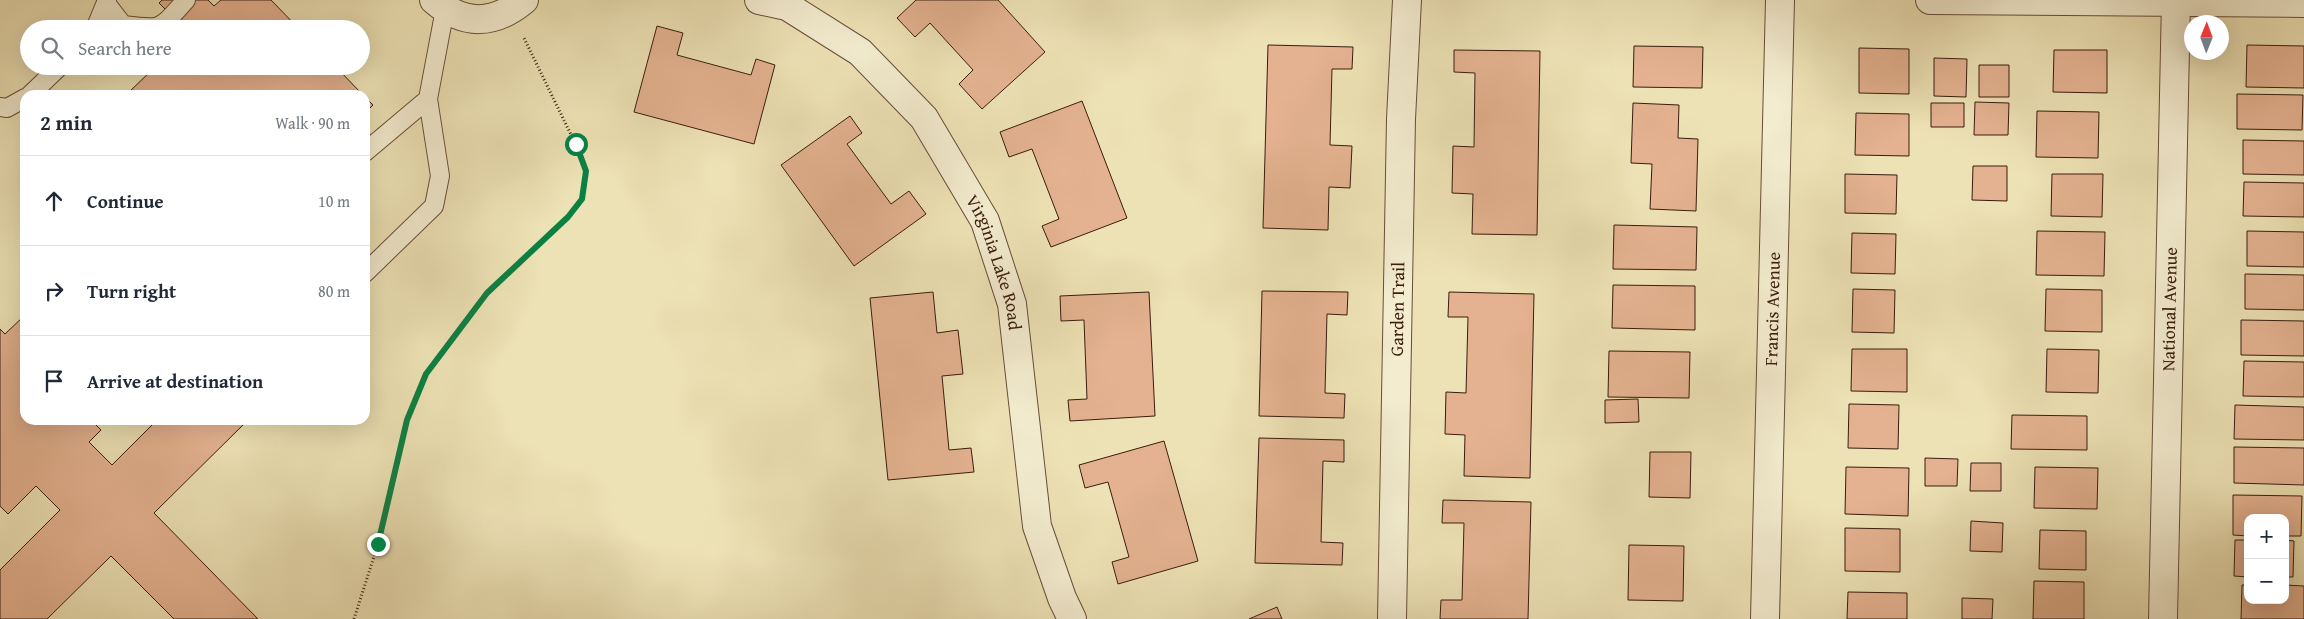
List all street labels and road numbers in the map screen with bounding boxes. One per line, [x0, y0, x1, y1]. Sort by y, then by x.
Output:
street label: Virginia Lake Road [959, 189, 1029, 332]
street label: National Avenue [2154, 247, 2184, 371]
street label: Francis Avenue [1757, 252, 1787, 366]
street label: Garden Trail [1383, 262, 1411, 357]

